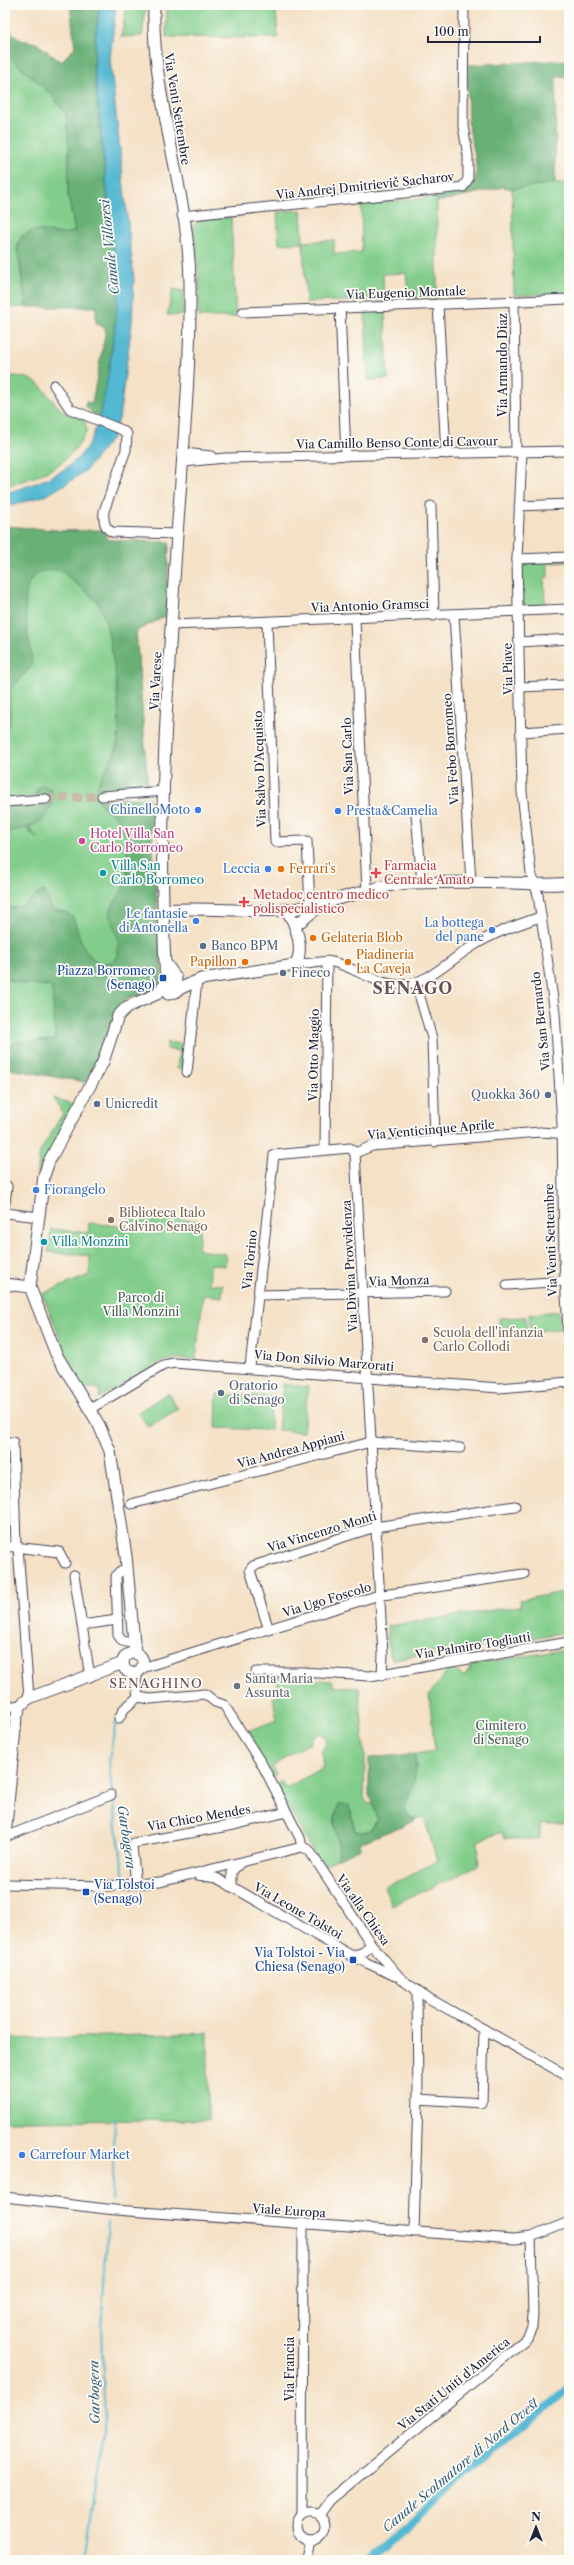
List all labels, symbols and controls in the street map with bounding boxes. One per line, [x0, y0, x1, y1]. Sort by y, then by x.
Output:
scale bar [428, 18, 540, 44]
text: 100 m [434, 24, 469, 39]
street label: Via Venti Settembre [161, 51, 194, 166]
street label: Via Andrej Dmitrievič Sacharov [274, 169, 455, 202]
water label: Canale Villoresi [96, 198, 122, 295]
street label: Via Eugenio Montale [345, 283, 466, 302]
street label: Via Armando Diaz [495, 313, 510, 418]
street label: Via Camillo Benso Conte di Cavour [295, 433, 498, 452]
street label: Via Antonio Gramsci [310, 596, 430, 615]
street label: Via Piave [500, 643, 515, 696]
street label: Via Varese [146, 651, 165, 712]
street label: Via Febo Borromeo [439, 693, 462, 806]
street label: Via Salvo D'Acquisto [250, 710, 269, 829]
street label: Via San Carlo [339, 717, 356, 796]
place label: ChinelloMoto [110, 802, 190, 817]
place label: Presta&Camelia [346, 803, 439, 818]
marker: ChinelloMoto [193, 805, 203, 815]
marker: Presta&Camelia [333, 806, 343, 816]
place label: Hotel Villa San Carlo Borromeo [90, 826, 183, 855]
marker: Hotel Villa San Carlo Borromeo [77, 836, 87, 846]
place label: Villa San Carlo Borromeo [110, 858, 204, 887]
place label: Farmacia Centrale Amato [384, 858, 474, 887]
place label: Leccia [223, 861, 261, 876]
place label: Ferrari's [289, 861, 336, 876]
marker: Leccia [263, 864, 273, 874]
marker: Ferrari's [276, 864, 286, 874]
marker: Villa San Carlo Borromeo [98, 868, 108, 878]
marker: Farmacia Centrale Amato [371, 868, 381, 878]
place label: Metadoc centro medico polispecialistico [253, 887, 389, 916]
marker: Metadoc centro medico polispecialistico [238, 896, 250, 908]
place label: Le fantasie di Antonella [119, 906, 189, 935]
place label: La bottega del pane [424, 915, 485, 944]
marker: Le fantasie di Antonella [191, 916, 201, 926]
marker: La bottega del pane [487, 925, 497, 935]
place label: Gelateria Blob [321, 930, 403, 945]
marker: Gelateria Blob [308, 933, 318, 943]
place label: Banco BPM [211, 938, 278, 953]
marker: Banco BPM [198, 941, 208, 951]
place label: Piadineria La Caveja [356, 947, 415, 976]
place label: Papillon [190, 954, 237, 969]
marker: Papillon [240, 957, 250, 967]
marker: Piadineria La Caveja [343, 957, 353, 967]
place label: Piazza Borromeo (Senago) [57, 963, 155, 992]
place label: Fineco [291, 965, 330, 980]
marker: Fineco [278, 968, 288, 978]
street label: Via San Bernardo [528, 971, 553, 1072]
marker: Piazza Borromeo (Senago) [158, 973, 168, 983]
district label: SENAGO [373, 978, 453, 998]
street label: Via Otto Maggio [305, 1009, 322, 1102]
place label: Quokka 360 [471, 1087, 540, 1102]
marker: Quokka 360 [543, 1090, 553, 1100]
place label: Unicredit [105, 1096, 159, 1111]
marker: Unicredit [92, 1099, 102, 1109]
street label: Via Venticinque Aprile [366, 1116, 496, 1143]
place label: Fiorangelo [44, 1182, 106, 1197]
street label: Via Venti Settembre [541, 1183, 560, 1298]
marker: Fiorangelo [31, 1185, 41, 1195]
street label: Via Divina Provvidenza [339, 1199, 361, 1334]
place label: Biblioteca Italo Calvino Senago [119, 1205, 208, 1234]
marker: Biblioteca Italo Calvino Senago [106, 1215, 116, 1225]
street label: Via Torino [239, 1229, 260, 1292]
place label: Villa Monzini [51, 1234, 129, 1249]
marker: Villa Monzini [39, 1237, 49, 1247]
street label: Via Monza [367, 1272, 430, 1289]
park label: Parco di Villa Monzini [102, 1290, 180, 1319]
place label: Scuola dell'infanzia Carlo Collodi [433, 1325, 544, 1354]
marker: Scuola dell'infanzia Carlo Collodi [420, 1335, 430, 1345]
street label: Via Don Silvio Marzorati [252, 1347, 395, 1374]
place label: Oratorio di Senago [229, 1378, 285, 1407]
marker: Oratorio di Senago [216, 1388, 226, 1398]
street label: Via Andrea Appiani [235, 1428, 346, 1471]
street label: Via Vincenzo Monti [265, 1508, 378, 1555]
street label: Via Ugo Foscolo [280, 1579, 373, 1620]
street label: Via Palmiro Togliatti [413, 1629, 532, 1662]
place label: Santa Maria Assunta [244, 1671, 314, 1700]
district label: SENAGHINO [109, 1675, 203, 1691]
marker: Santa Maria Assunta [232, 1681, 242, 1691]
park label: Cimitero di Senago [473, 1718, 529, 1747]
street label: Via Chico Mendes [145, 1801, 252, 1834]
water label: Garbogera [115, 1804, 139, 1870]
street label: Via alla Chiesa [333, 1871, 394, 1949]
place label: Via Tolstoi (Senago) [93, 1877, 155, 1906]
street label: Via Leone Tolstoi [250, 1879, 346, 1942]
marker: Via Tolstoi (Senago) [81, 1887, 91, 1897]
place label: Via Tolstoi - Via Chiesa (Senago) [253, 1945, 346, 1974]
marker: Via Tolstoi - Via Chiesa (Senago) [348, 1955, 358, 1965]
place label: Carrefour Market [30, 2147, 131, 2162]
marker: Carrefour Market [17, 2150, 27, 2160]
street label: Viale Europa [251, 2200, 327, 2221]
street label: Via Stati Uniti d'America [394, 2334, 513, 2434]
street label: Via Francia [282, 2336, 297, 2402]
water label: Garbogera [85, 2360, 103, 2424]
water label: Canale Scolmatore di Nord Ovest [379, 2395, 541, 2535]
north arrow [516, 2507, 556, 2547]

